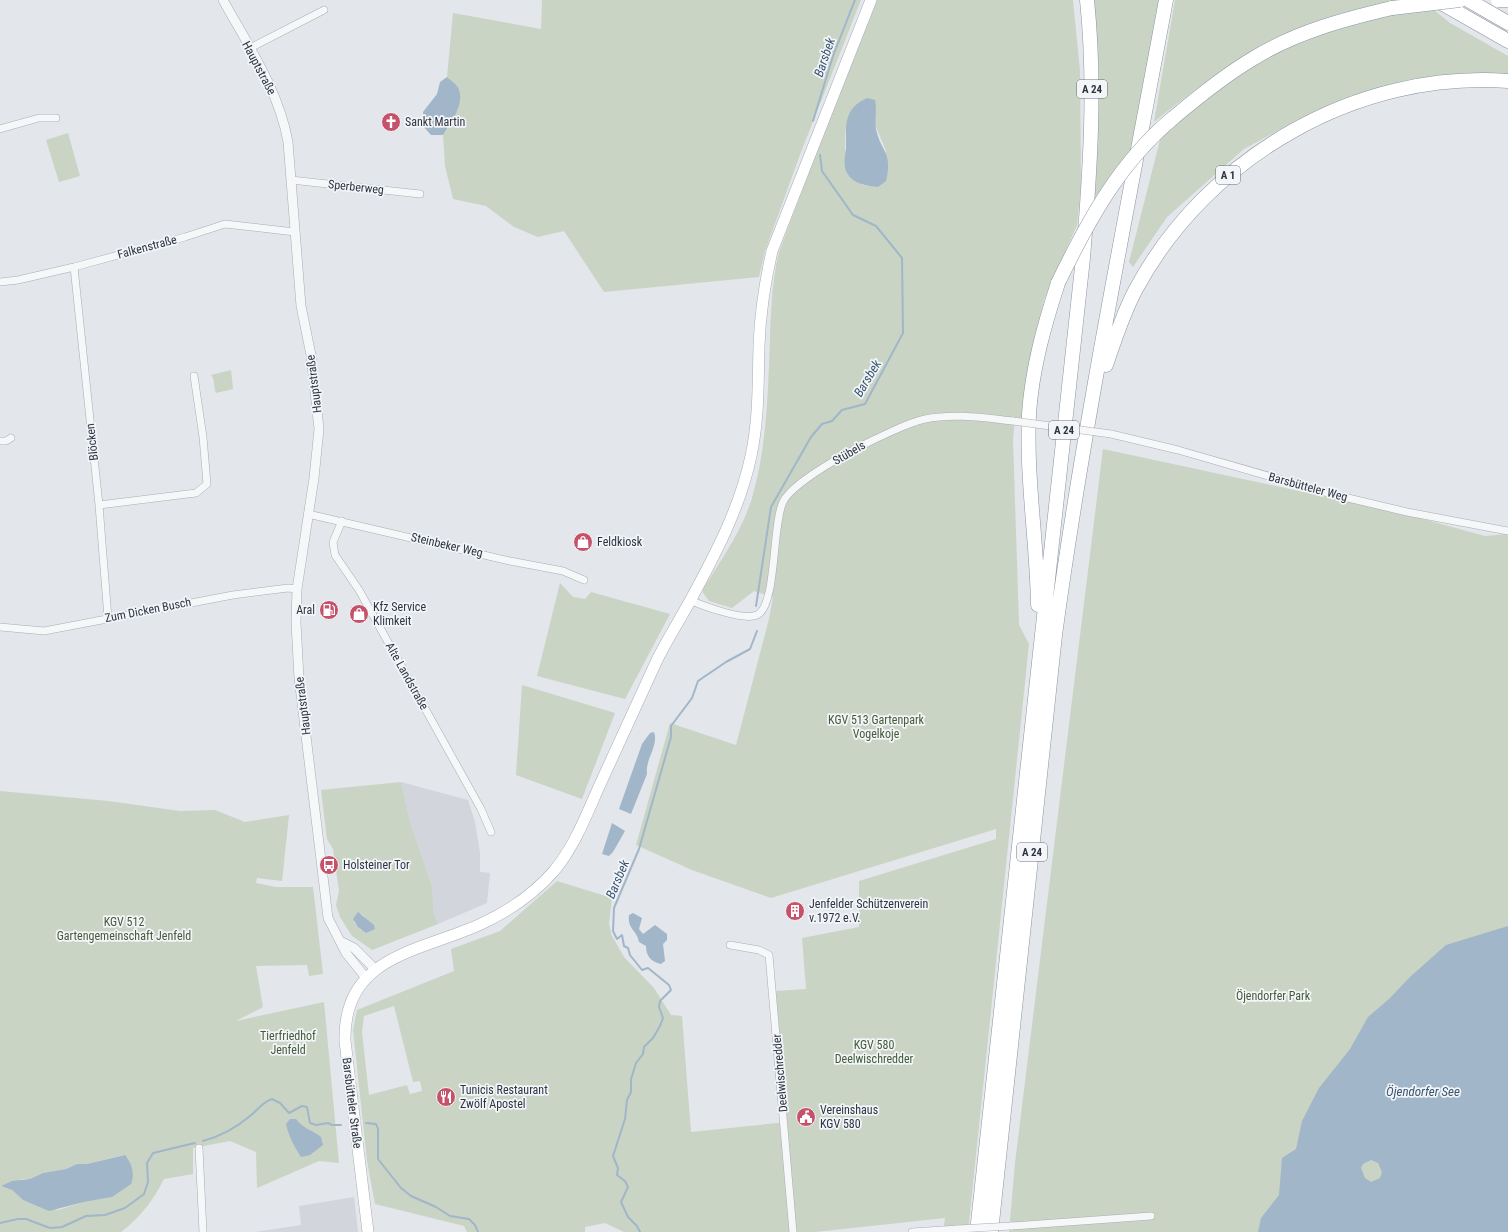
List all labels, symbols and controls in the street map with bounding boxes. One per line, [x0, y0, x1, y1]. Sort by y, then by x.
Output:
water label: Barsbek [811, 35, 838, 79]
street label: Hauptstraße [239, 39, 279, 97]
road number: A 24 [1077, 80, 1107, 98]
church icon: Sankt Martin [380, 111, 402, 133]
place label: Sankt Martin [405, 115, 466, 129]
road number: A 1 [1216, 166, 1240, 184]
street label: Sperberweg [327, 177, 385, 197]
street label: Falkenstraße [116, 232, 179, 262]
street label: Hauptstraße [303, 354, 325, 414]
water label: Barsbek [851, 357, 884, 399]
road number: A 24 [1049, 421, 1079, 439]
street label: Blöcken [83, 422, 101, 461]
street label: Stübels [830, 438, 868, 468]
street label: Barsbütteler Weg [1267, 470, 1349, 504]
street label: Steinbeker Weg [410, 530, 484, 560]
shop icon: Feldkiosk [572, 531, 594, 553]
place label: Feldkiosk [597, 535, 643, 549]
street label: Zum Dicken Busch [104, 595, 193, 625]
fuel station icon: Aral [318, 599, 340, 621]
place label: Kfz Service Klimkeit [373, 600, 426, 628]
place label: Aral [296, 603, 315, 617]
shop icon: Kfz Service Klimkeit [348, 603, 370, 625]
street label: Alte Landstraße [383, 640, 431, 712]
street label: Hauptstraße [292, 676, 314, 736]
park label: KGV 513 Gartenpark Vogelkoje [828, 713, 925, 741]
road number: A 24 [1017, 843, 1047, 861]
bus stop icon: Holsteiner Tor [318, 854, 340, 876]
water label: Barsbek [603, 857, 632, 901]
place label: Holsteiner Tor [343, 858, 410, 872]
place label: Jenfelder Schützenverein v.1972 e.V. [809, 897, 928, 925]
building icon: Jenfelder Schützenverein v.1972 e.V. [784, 900, 806, 922]
park label: KGV 512 Gartengemeinschaft Jenfeld [57, 915, 191, 943]
park label: Öjendorfer Park [1236, 988, 1311, 1003]
park label: Tierfriedhof Jenfeld [260, 1029, 316, 1057]
street label: Deelwischredder [770, 1033, 790, 1113]
park label: KGV 580 Deelwischredder [835, 1038, 914, 1066]
street label: Barsbütteler Straße [339, 1057, 365, 1150]
place label: Tunicis Restaurant Zwölf Apostel [460, 1083, 548, 1111]
water label: Öjendorfer See [1386, 1084, 1460, 1099]
restaurant icon: Tunicis Restaurant Zwölf Apostel [435, 1086, 457, 1108]
place label: Vereinshaus KGV 580 [820, 1103, 878, 1131]
public building icon: Vereinshaus KGV 580 [795, 1106, 817, 1128]

